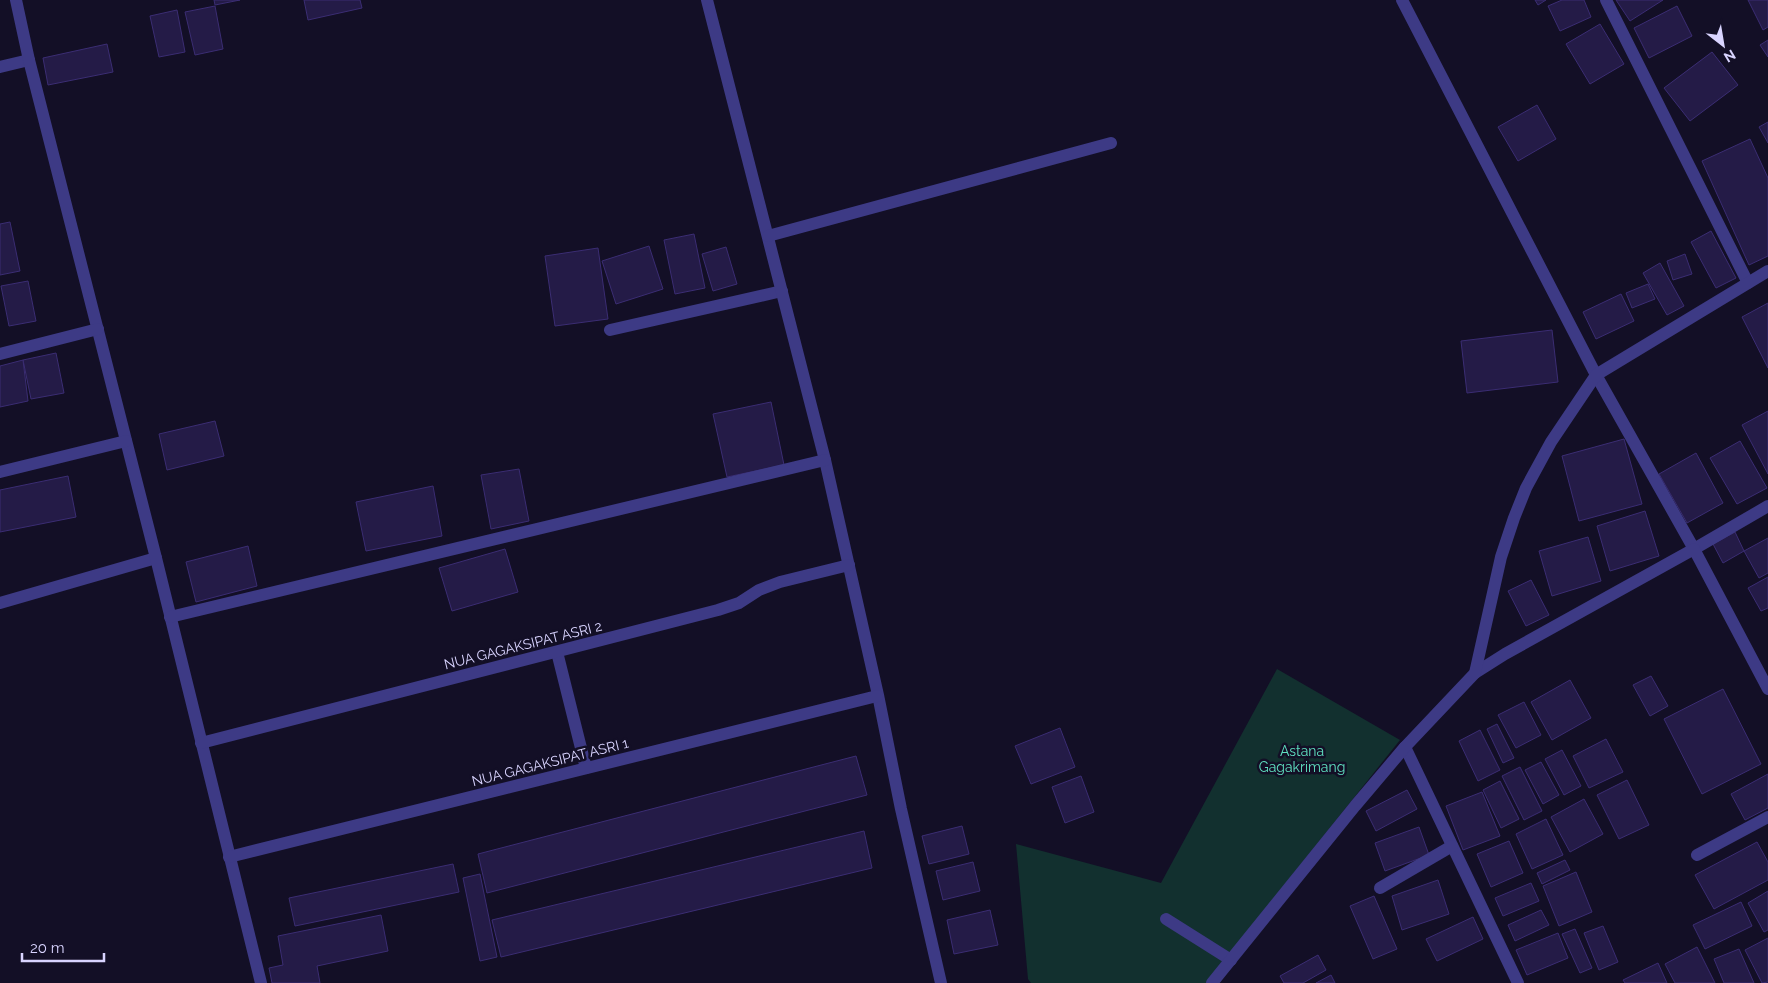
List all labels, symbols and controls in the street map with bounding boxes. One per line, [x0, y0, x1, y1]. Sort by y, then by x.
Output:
north arrow [1698, 20, 1748, 70]
text: N [1721, 47, 1738, 66]
street label: NUA GAGAKSIPAT ASRI 2 [442, 618, 604, 672]
street label: NUA GAGAKSIPAT ASRI 1 [470, 735, 630, 789]
park label: Astana Gagakrimang [1259, 743, 1345, 775]
scale bar [22, 930, 105, 962]
text: 20 m [30, 939, 65, 957]

